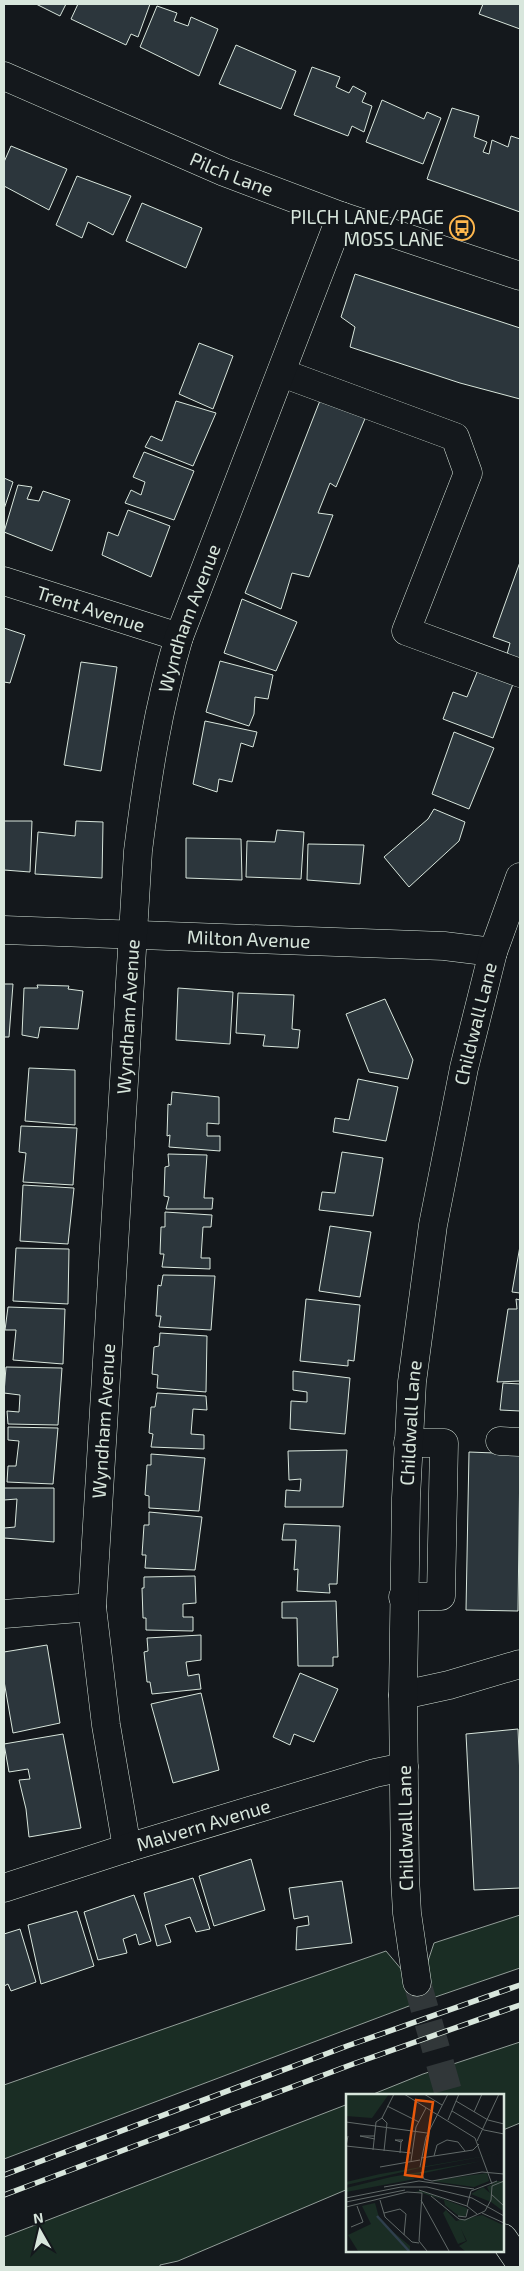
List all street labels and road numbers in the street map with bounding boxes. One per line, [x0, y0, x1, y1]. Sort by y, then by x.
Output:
street label: Pilch Lane [187, 147, 277, 201]
street label: Wyndham Avenue [153, 541, 225, 695]
street label: Trent Avenue [34, 580, 148, 636]
street label: Milton Avenue [187, 925, 311, 952]
street label: Wyndham Avenue [111, 938, 144, 1095]
street label: Childwall Lane [449, 960, 501, 1087]
street label: Wyndham Avenue [87, 1343, 119, 1499]
street label: Childwall Lane [395, 1359, 426, 1486]
street label: Childwall Lane [392, 1765, 417, 1891]
street label: Malvern Avenue [133, 1793, 273, 1856]

